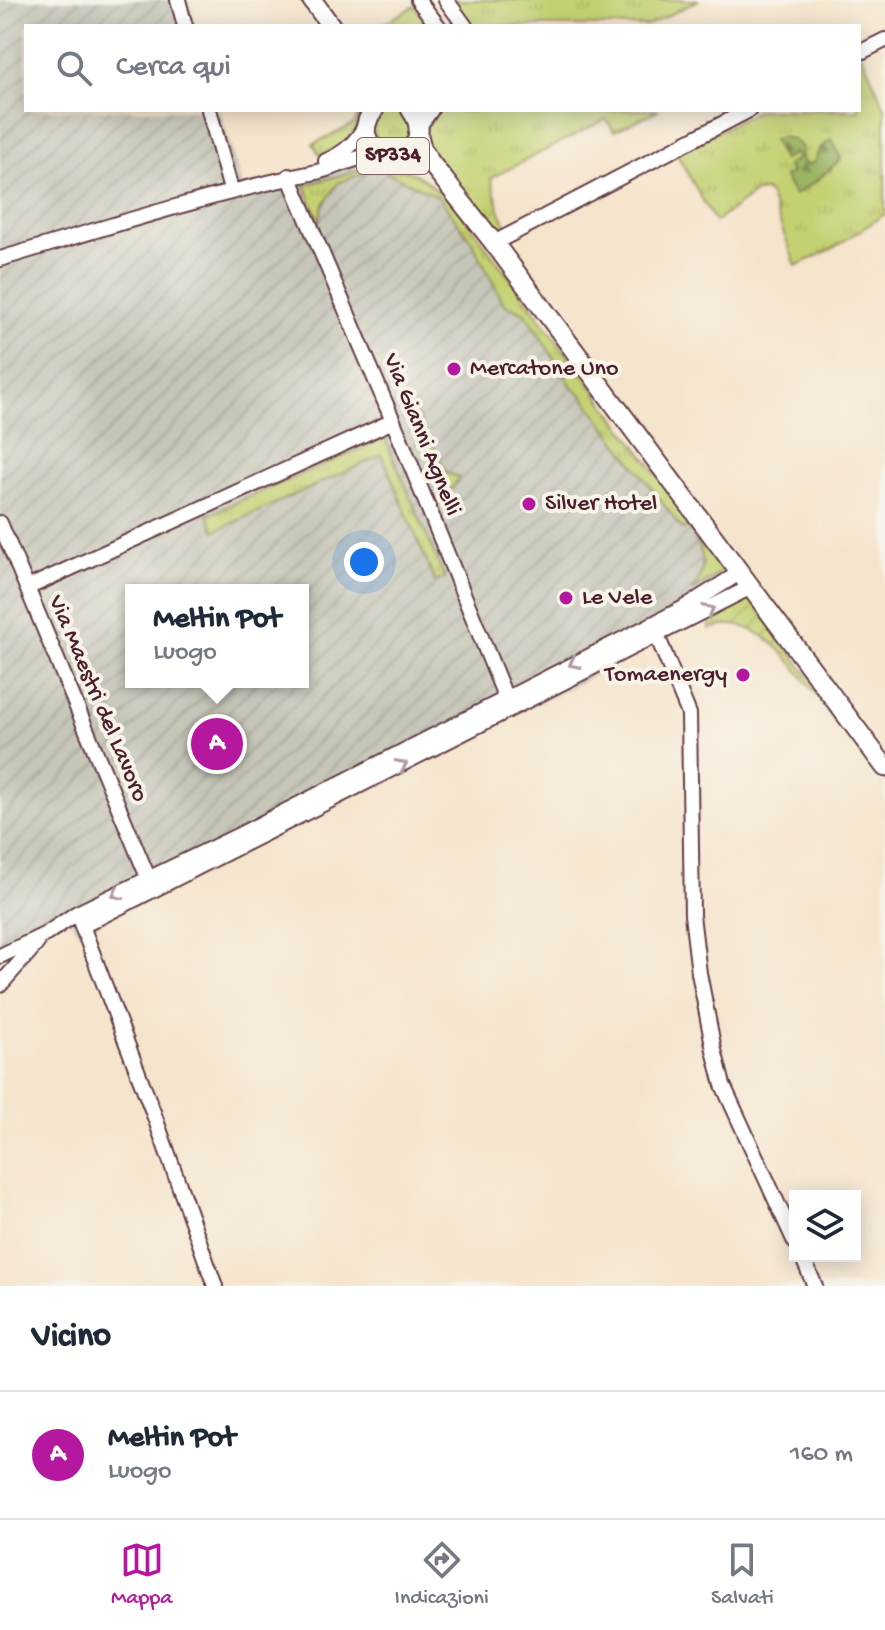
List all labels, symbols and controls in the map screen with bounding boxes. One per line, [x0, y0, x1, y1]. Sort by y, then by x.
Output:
search box [24, 24, 861, 112]
icon: search [52, 46, 96, 90]
text: Cerca qui [116, 51, 231, 86]
road number: SP334 [357, 138, 429, 174]
street label: Via Gianni Agnelli [375, 349, 467, 520]
place label: Mercatone Uno [470, 355, 618, 384]
marker: Mercatone Uno [445, 360, 463, 378]
place label: Silver Hotel [545, 490, 657, 519]
marker: Silver Hotel [520, 495, 538, 513]
your location [344, 542, 384, 582]
popup [125, 584, 309, 688]
place label: Le Vele [582, 584, 653, 613]
marker: Le Vele [557, 589, 575, 607]
street label: Via Maestri del Lavoro [40, 590, 154, 807]
text: Meltin Pot [153, 603, 281, 638]
one-way arrow [700, 604, 715, 619]
text: Luogo [153, 638, 217, 669]
one-way arrow [568, 654, 583, 669]
place label: Tomaenergy [603, 661, 727, 690]
marker: Tomaenergy [734, 666, 752, 684]
pin: A [191, 714, 243, 774]
one-way arrow [394, 759, 409, 775]
one-way arrow [110, 884, 125, 900]
map controls [789, 1190, 861, 1262]
button: layers [789, 1190, 861, 1262]
text: Vicino [32, 1318, 111, 1358]
text: Meltin Pot [108, 1422, 235, 1457]
text: A [50, 1440, 66, 1471]
text: 160 m [790, 1440, 853, 1471]
text: Luogo [108, 1457, 172, 1488]
tab: Mappa [111, 1538, 172, 1612]
tab: Indicazioni [395, 1538, 489, 1612]
tab: Salvati [711, 1538, 774, 1612]

